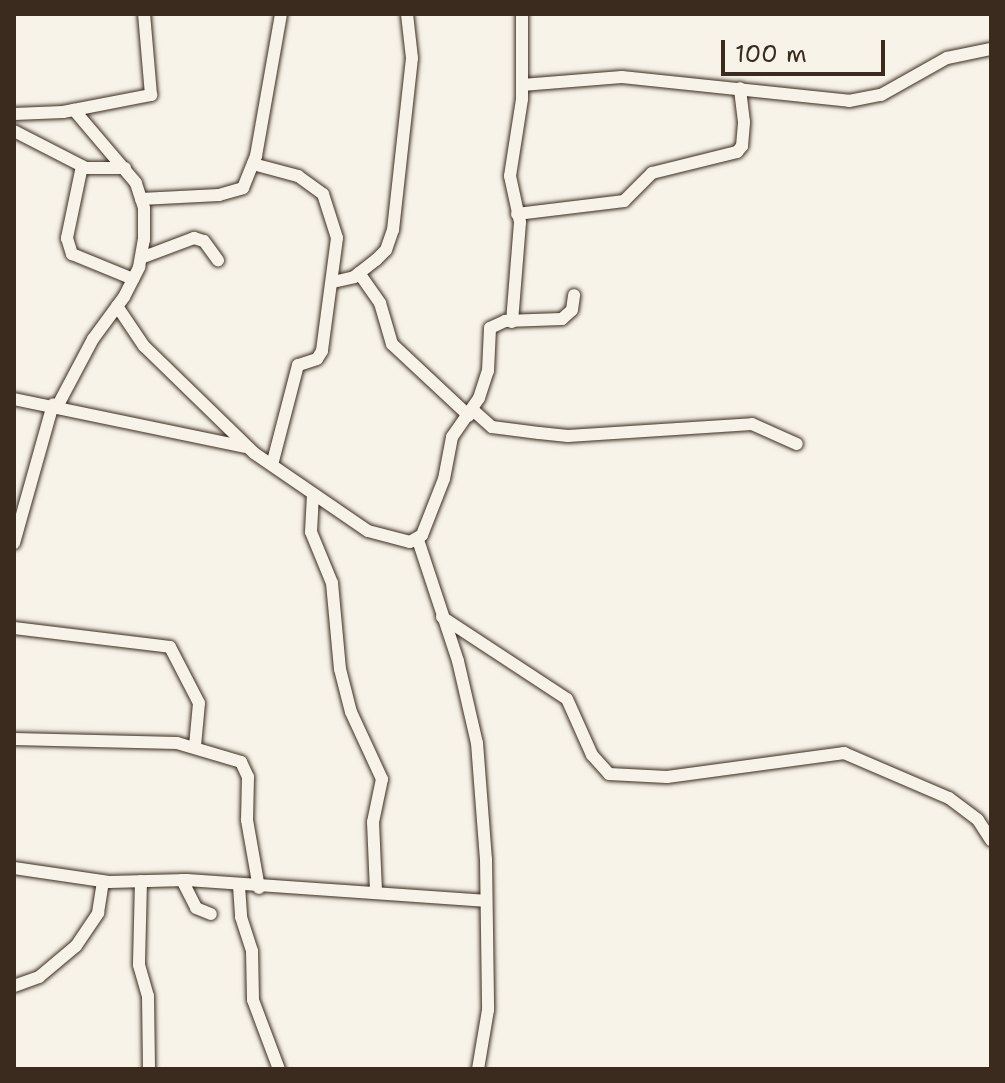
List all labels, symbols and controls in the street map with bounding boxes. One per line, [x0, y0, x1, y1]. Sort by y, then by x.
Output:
scale bar [725, 24, 889, 74]
text: 100 m [735, 38, 807, 70]

